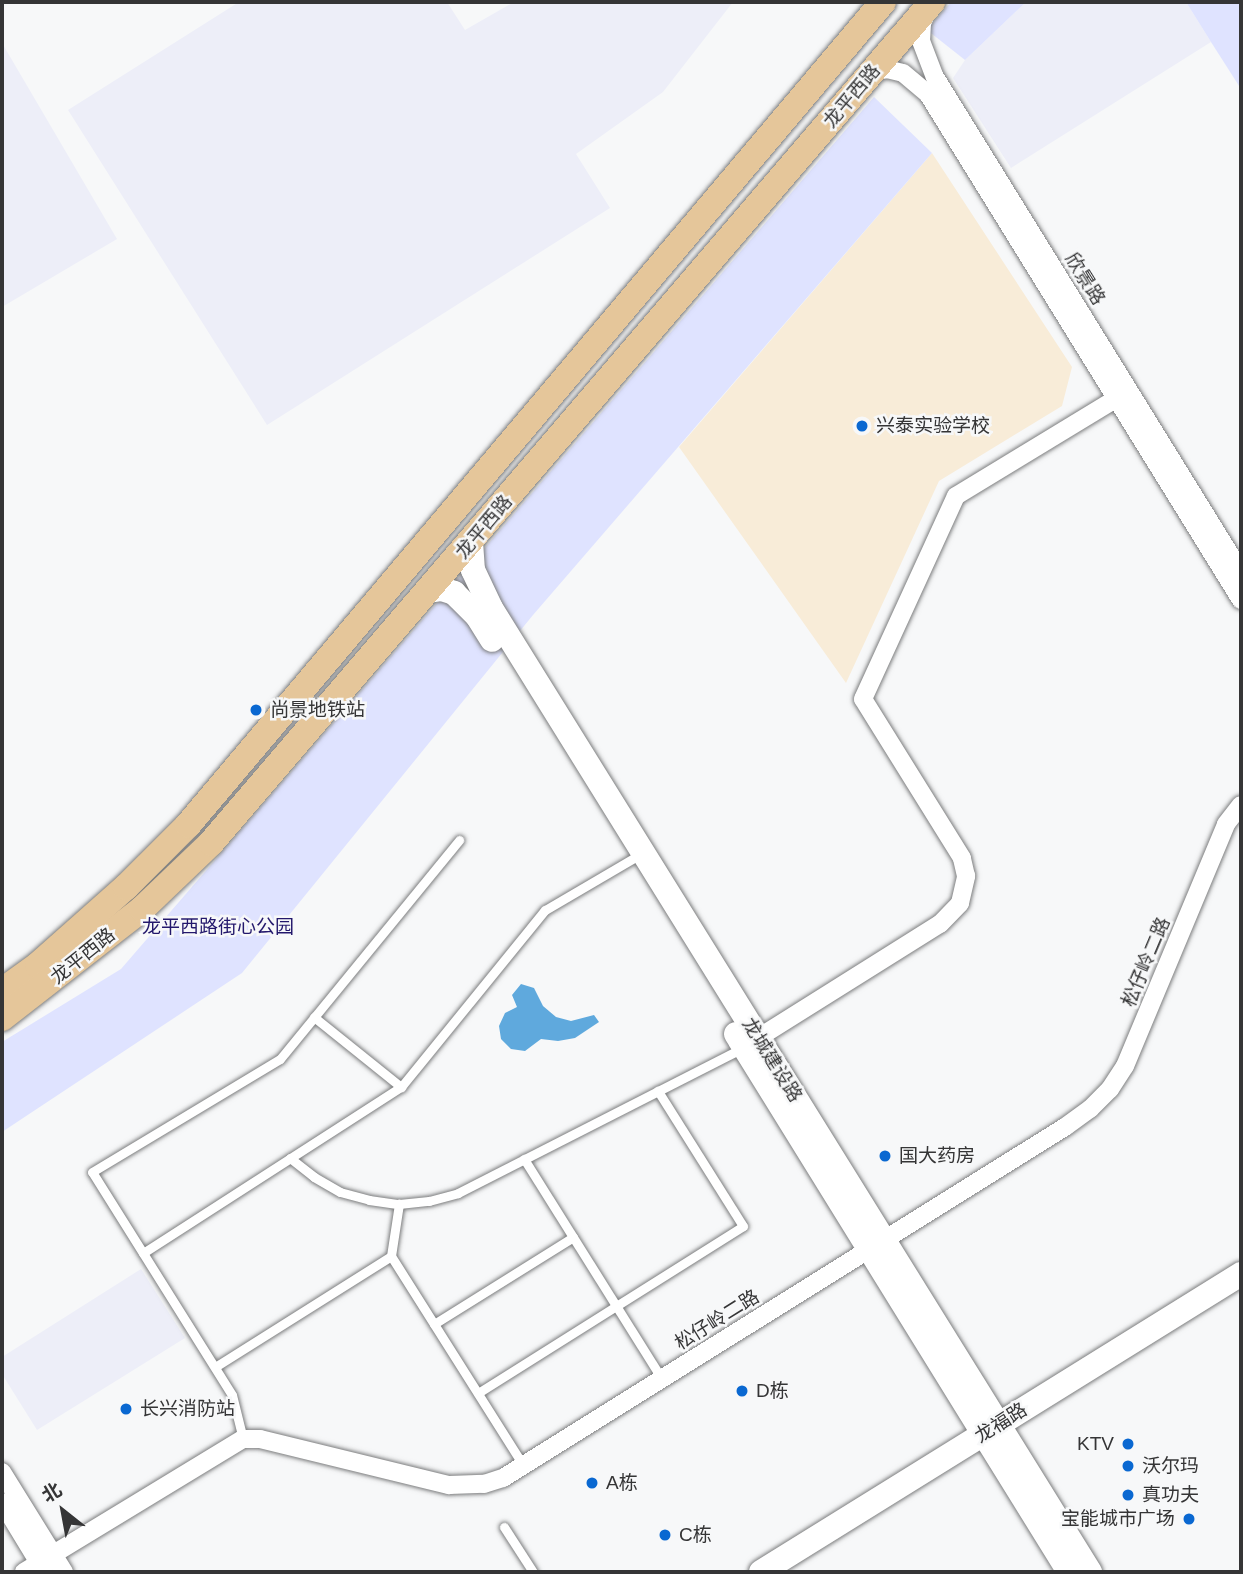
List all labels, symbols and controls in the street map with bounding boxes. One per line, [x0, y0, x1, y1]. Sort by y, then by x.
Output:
street label: 龙平西路 [819, 60, 885, 132]
street label: 欣景路 [1060, 249, 1110, 309]
place label: 兴泰实验学校 [876, 415, 990, 437]
marker: 兴泰实验学校 [854, 418, 870, 434]
street label: 龙平西路 [451, 491, 517, 563]
place label: 尚景地铁站 [270, 699, 365, 721]
marker: 尚景地铁站 [248, 702, 264, 718]
street label: 松仔岭二路 [1117, 914, 1175, 1010]
park label: 龙平西路街心公园 [142, 916, 294, 938]
street label: 龙平西路 [46, 923, 120, 989]
street label: 龙城建设路 [737, 1014, 807, 1106]
place label: 国大药房 [899, 1145, 975, 1167]
marker: 国大药房 [877, 1148, 893, 1164]
street label: 松仔岭二路 [671, 1285, 763, 1355]
place label: D栋 [756, 1380, 789, 1402]
marker: D栋 [734, 1383, 750, 1399]
place label: 长兴消防站 [140, 1398, 235, 1420]
street label: 龙福路 [971, 1398, 1031, 1448]
marker: 长兴消防站 [118, 1401, 134, 1417]
place label: KTV [1077, 1433, 1114, 1455]
marker: KTV [1120, 1436, 1136, 1452]
place label: 沃尔玛 [1142, 1455, 1199, 1477]
marker: 沃尔玛 [1120, 1458, 1136, 1474]
place label: A栋 [606, 1472, 638, 1494]
marker: A栋 [584, 1475, 600, 1491]
north arrow [28, 1476, 98, 1546]
text: 北 [38, 1479, 65, 1506]
place label: 真功夫 [1142, 1484, 1199, 1506]
marker: 真功夫 [1120, 1487, 1136, 1503]
place label: 宝能城市广场 [1061, 1508, 1175, 1530]
marker: 宝能城市广场 [1181, 1511, 1197, 1527]
place label: C栋 [679, 1524, 712, 1546]
marker: C栋 [657, 1527, 673, 1543]

